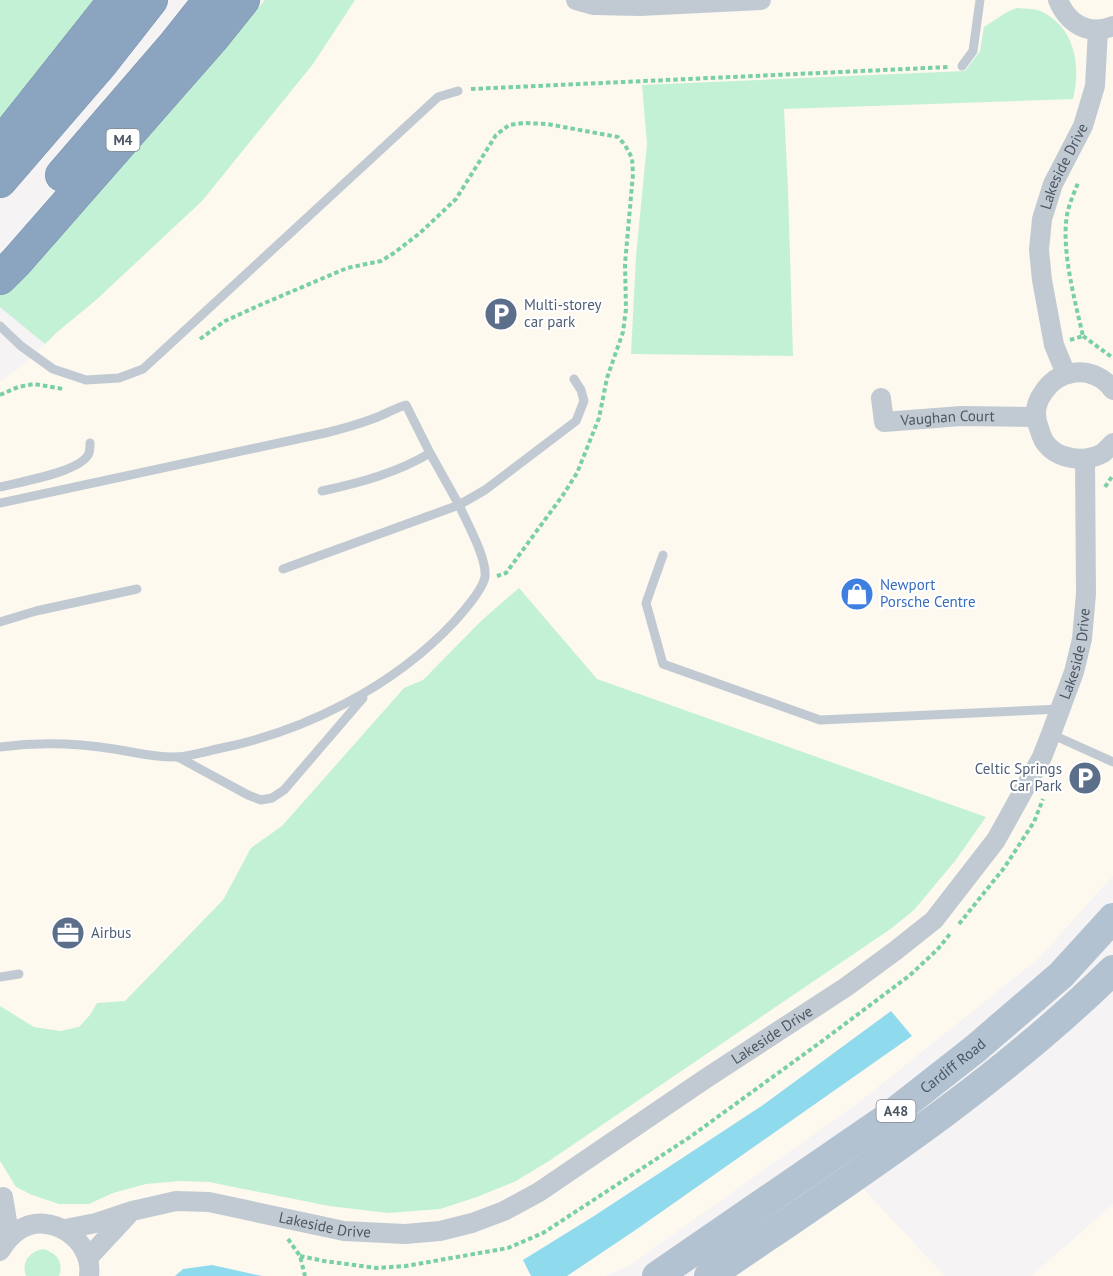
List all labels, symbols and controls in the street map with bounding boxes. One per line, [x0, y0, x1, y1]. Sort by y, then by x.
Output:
street label: Lakeside Drive [1036, 120, 1092, 212]
road number: M4 [106, 129, 140, 151]
place label: Multi-storey car park [524, 295, 602, 331]
parking icon: Multi-storey car park [483, 296, 519, 332]
street label: Vaughan Court [899, 406, 995, 430]
place label: Newport Porsche Centre [880, 575, 976, 611]
shop icon: Newport Porsche Centre [839, 576, 875, 612]
street label: Lakeside Drive [1055, 607, 1094, 702]
place label: Celtic Springs Car Park [975, 759, 1063, 795]
parking icon: Celtic Springs Car Park [1067, 760, 1103, 796]
office icon: Airbus [50, 915, 86, 951]
place label: Airbus [91, 923, 131, 942]
street label: Lakeside Drive [728, 1001, 816, 1068]
street label: Cardiff Road [916, 1034, 989, 1097]
road number: A48 [876, 1100, 916, 1122]
street label: Lakeside Drive [277, 1207, 371, 1241]

